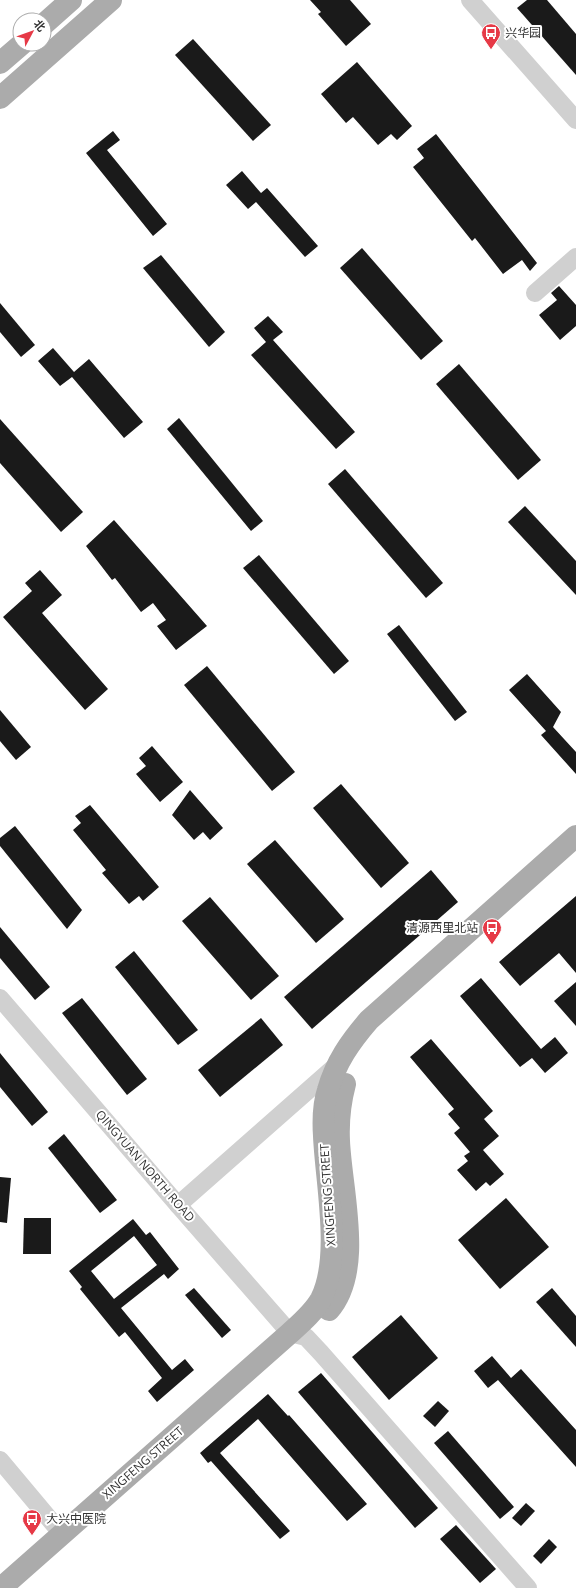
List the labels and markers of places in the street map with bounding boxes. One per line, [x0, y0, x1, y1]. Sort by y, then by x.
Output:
bus stop icon: 兴华园 [480, 22, 502, 50]
place label: 兴华园 [505, 24, 541, 41]
bus stop icon: 清源西里北站 [481, 917, 503, 945]
place label: 清源西里北站 [406, 919, 478, 936]
bus stop icon: 大兴中医院 [21, 1508, 43, 1536]
place label: 大兴中医院 [46, 1510, 106, 1527]

